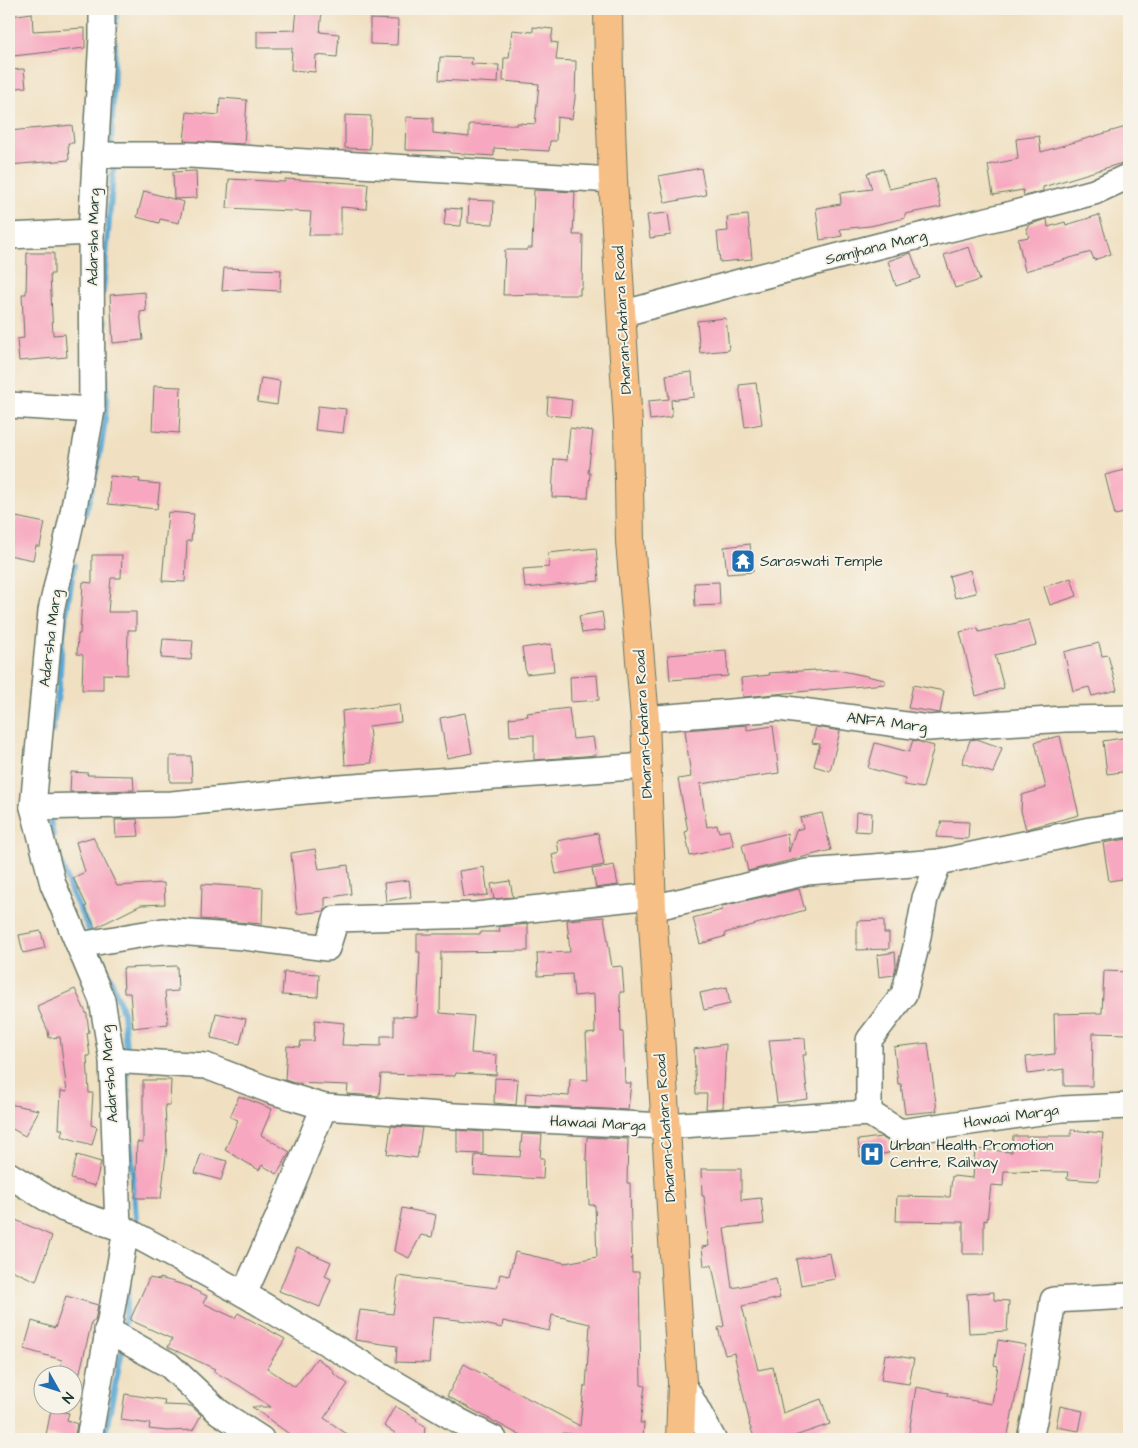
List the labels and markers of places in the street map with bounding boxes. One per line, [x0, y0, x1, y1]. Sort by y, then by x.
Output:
temple icon: Saraswati Temple [730, 548, 756, 574]
place label: Saraswati Temple [760, 551, 883, 572]
place label: Urban Health Promotion Centre, Railway [890, 1135, 1054, 1174]
hospital icon: Urban Health Promotion Centre, Railway [859, 1141, 885, 1167]

